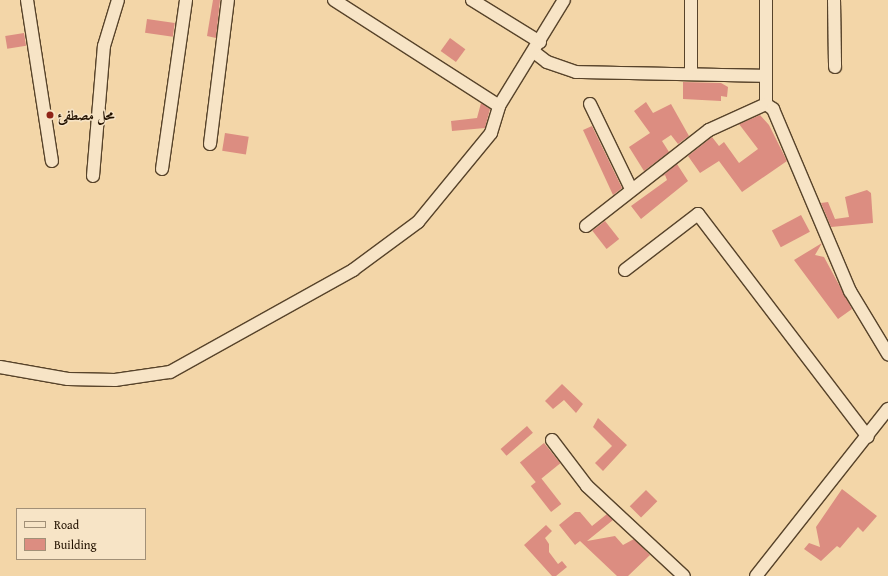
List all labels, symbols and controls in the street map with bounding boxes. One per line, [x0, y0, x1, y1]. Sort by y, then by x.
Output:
place label: محل مصطفئ [58, 107, 114, 123]
marker: محل مصطفئ [45, 110, 55, 120]
legend [16, 508, 146, 560]
text: Road [54, 516, 79, 533]
text: Building [54, 536, 97, 553]

